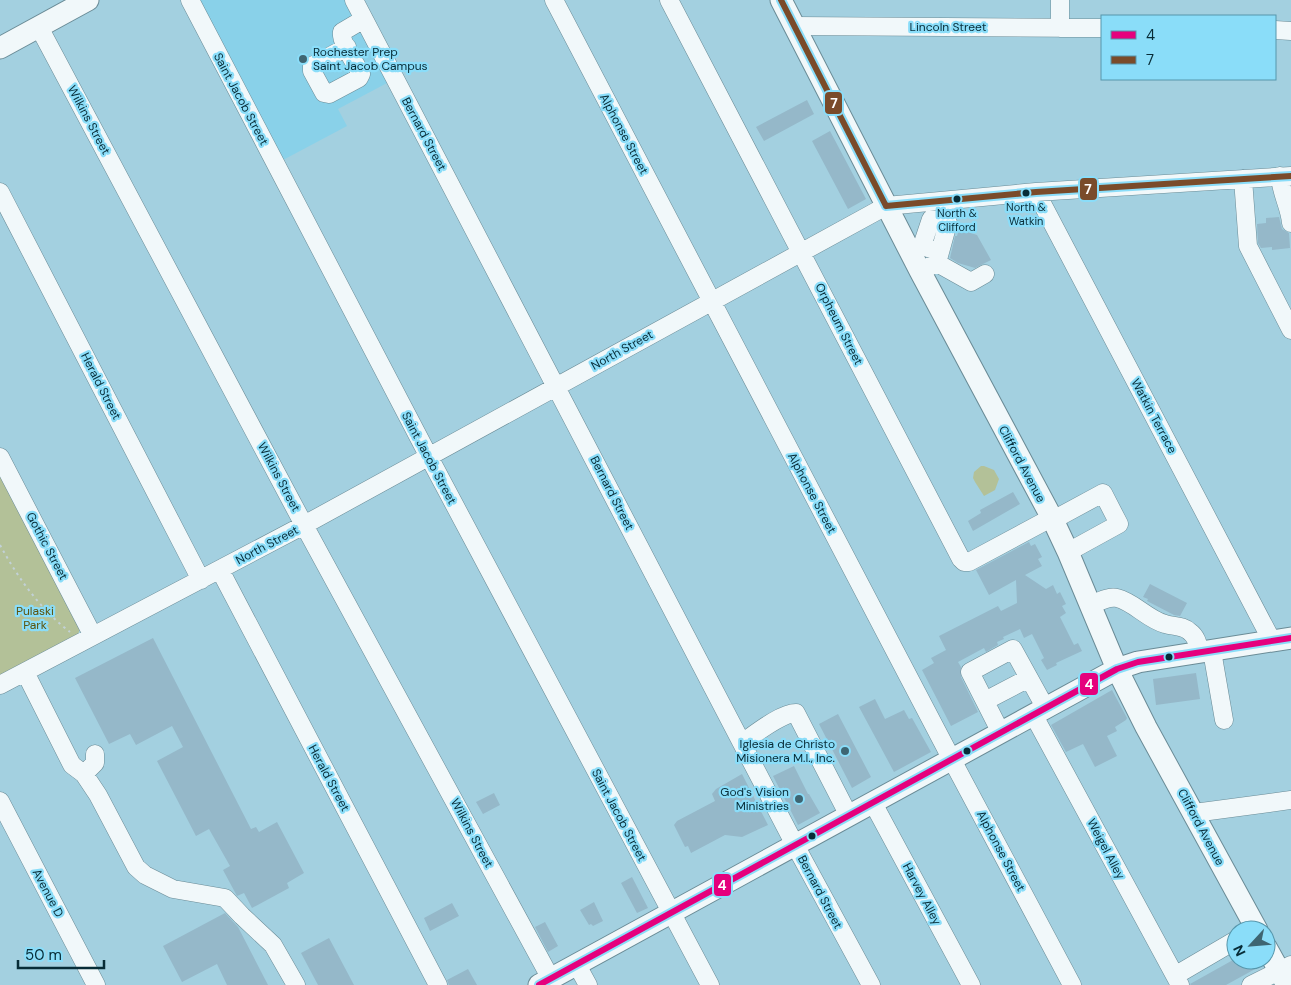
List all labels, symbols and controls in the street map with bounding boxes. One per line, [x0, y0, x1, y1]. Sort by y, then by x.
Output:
legend [1101, 15, 1276, 80]
street label: Lincoln Street [910, 19, 987, 35]
text: 4 [1146, 25, 1155, 45]
place label: Rochester Prep Saint Jacob Campus [313, 44, 428, 74]
street label: Saint Jacob Street [210, 50, 272, 148]
text: 7 [1146, 50, 1154, 70]
marker: Rochester Prep Saint Jacob Campus [297, 53, 309, 65]
street label: Wilkins Street [64, 83, 114, 158]
street label: Alphonse Street [596, 91, 652, 177]
line badge: 7 [824, 91, 843, 115]
text: 7 [830, 94, 838, 112]
street label: Bernard Street [398, 95, 450, 174]
line badge: 7 [1079, 177, 1098, 201]
text: 7 [1084, 180, 1092, 198]
marker: North & Watkin [1021, 188, 1031, 198]
marker: North & Clifford [952, 194, 962, 204]
place label: North & Watkin [1006, 200, 1046, 228]
place label: North & Clifford [937, 206, 977, 234]
street label: Orpheum Street [812, 280, 867, 368]
street label: North Street [588, 326, 656, 374]
street label: Herald Street [77, 350, 125, 423]
street label: Watkin Terrace [1128, 376, 1181, 456]
street label: Saint Jacob Street [398, 409, 460, 507]
street label: Clifford Avenue [995, 423, 1049, 505]
street label: Wilkins Street [254, 440, 304, 515]
street label: Alphonse Street [784, 450, 840, 536]
street label: Bernard Street [587, 453, 638, 533]
street label: Gothic Street [22, 509, 72, 583]
street label: North Street [233, 522, 301, 568]
park label: Pulaski Park [16, 603, 54, 633]
unlabelled marker [1164, 652, 1174, 662]
line badge: 4 [1079, 672, 1099, 696]
text: 4 [1084, 675, 1094, 693]
place label: Iglesia de Christo Misionera M.I., Inc. [736, 736, 835, 766]
street label: Herald Street [305, 742, 353, 814]
marker: Iglesia de Christo Misionera M.I., Inc. [839, 745, 851, 757]
unlabelled marker [962, 746, 972, 756]
street label: Saint Jacob Street [588, 766, 650, 864]
place label: God's Vision Ministries [720, 784, 789, 814]
street label: Clifford Avenue [1174, 786, 1228, 868]
marker: God's Vision Ministries [793, 793, 805, 805]
street label: Wilkins Street [447, 796, 497, 871]
street label: Alphonse Street [973, 808, 1029, 894]
street label: Weigel Alley [1083, 816, 1129, 882]
unlabelled marker [807, 831, 817, 841]
street label: Bernard Street [794, 853, 846, 932]
street label: Harvey Alley [899, 860, 945, 928]
street label: Avenue D [29, 866, 67, 920]
line badge: 4 [713, 873, 732, 897]
text: 4 [717, 876, 727, 894]
north arrow [1226, 920, 1276, 970]
scale bar [18, 938, 104, 970]
text: N [1229, 942, 1250, 959]
text: 50 m [25, 945, 62, 965]

